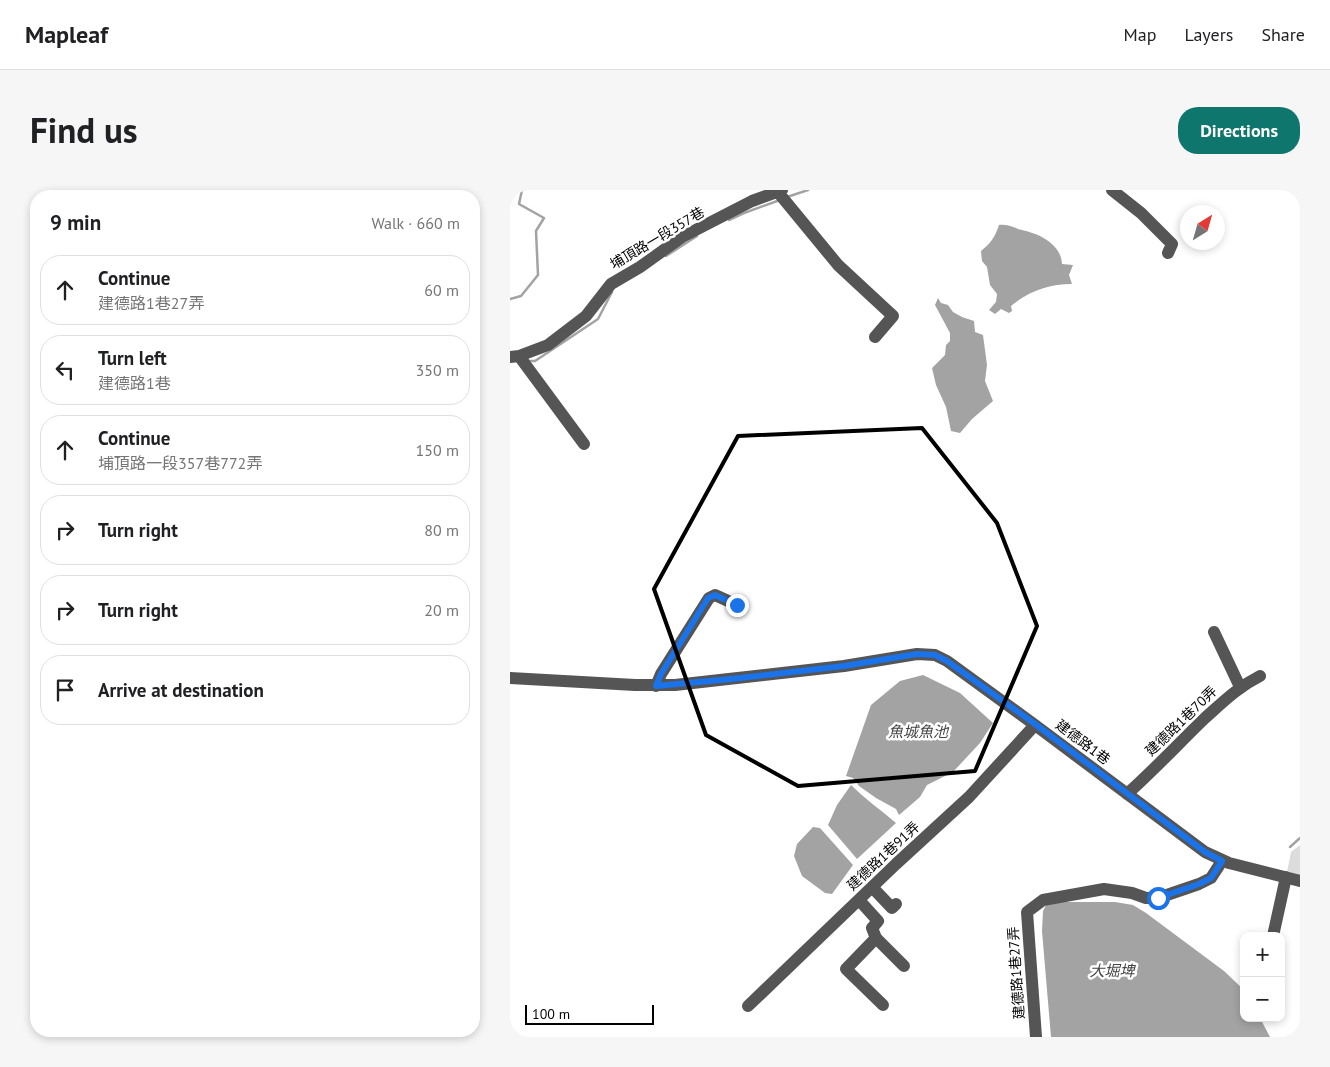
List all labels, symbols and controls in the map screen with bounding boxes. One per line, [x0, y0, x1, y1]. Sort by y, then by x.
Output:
text: Mapleaf [25, 19, 108, 50]
text: Map [1124, 23, 1156, 46]
text: Layers [1184, 23, 1233, 46]
text: Share [1261, 23, 1305, 46]
text: Find us [30, 107, 138, 153]
button: Directions [1178, 107, 1300, 154]
street label: 埔頂路一段357巷 [607, 203, 707, 273]
north arrow [1180, 205, 1225, 250]
text: 9 min [50, 209, 101, 236]
text: Walk · 660 m [371, 213, 460, 233]
text: Continue [98, 266, 170, 290]
icon: ahead [51, 276, 79, 304]
text: 60 m [424, 280, 459, 300]
text: 建德路1巷27弄 [98, 293, 204, 313]
text: Turn left [98, 346, 167, 370]
icon: left [51, 356, 79, 384]
text: 350 m [416, 360, 459, 380]
text: 建德路1巷 [98, 373, 171, 393]
text: Continue [98, 426, 170, 450]
icon: ahead [51, 436, 79, 464]
text: 150 m [416, 440, 459, 460]
text: 埔頂路一段357巷772弄 [98, 453, 262, 473]
icon: right [51, 516, 79, 544]
text: Turn right [98, 518, 178, 542]
text: 80 m [424, 520, 459, 540]
route end [726, 594, 749, 617]
icon: right [51, 596, 79, 624]
text: Turn right [98, 598, 178, 622]
text: 20 m [424, 600, 459, 620]
icon: arrive [51, 676, 79, 704]
text: Arrive at destination [98, 678, 264, 702]
street label: 建德路1巷70弄 [1141, 682, 1221, 760]
street label: 建德路1巷 [1052, 716, 1114, 768]
water label: 魚城魚池 [888, 722, 950, 741]
street label: 建德路1巷91弄 [843, 818, 923, 894]
route start [1147, 887, 1170, 910]
street label: 建德路1巷27弄 [1004, 926, 1028, 1020]
map controls [1240, 932, 1285, 1022]
button: + [1240, 932, 1285, 977]
water label: 大堀埤 [1089, 961, 1136, 980]
button: − [1240, 977, 1285, 1022]
scale bar [525, 1002, 654, 1025]
text: 100 m [532, 1005, 570, 1023]

